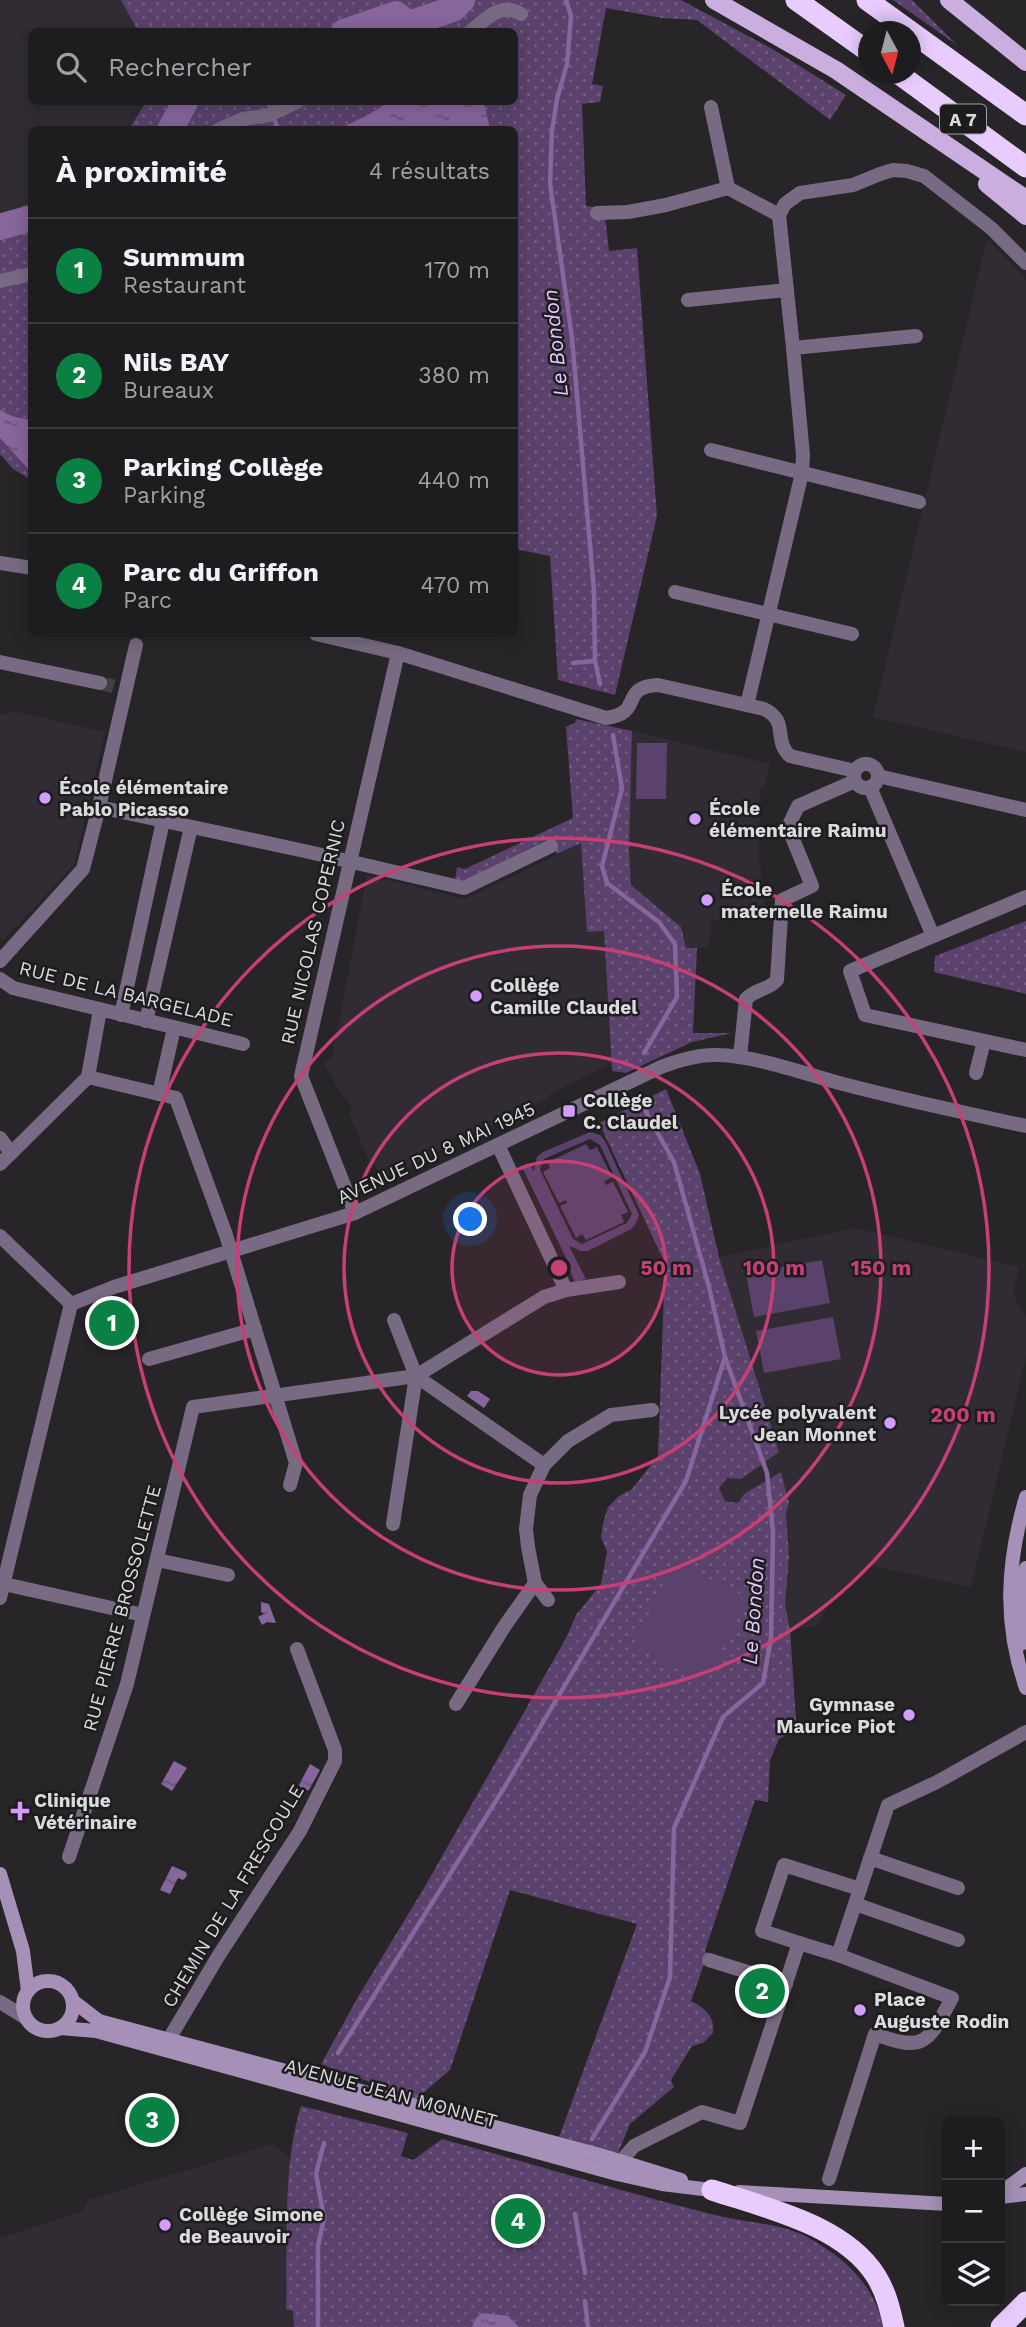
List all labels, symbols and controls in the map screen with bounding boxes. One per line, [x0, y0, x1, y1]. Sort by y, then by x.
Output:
north arrow [858, 21, 921, 84]
search box [28, 28, 518, 105]
icon: search [52, 48, 90, 86]
text: Rechercher [108, 52, 252, 82]
road number: A 7 [940, 104, 986, 134]
text: À proximité [56, 154, 227, 189]
text: 4 résultats [369, 158, 490, 185]
text: Summum [123, 242, 245, 272]
text: 1 [74, 257, 84, 284]
text: 170 m [425, 257, 490, 284]
text: Restaurant [123, 272, 246, 299]
water label: Le Bondon [537, 288, 573, 398]
text: Nils BAY [123, 347, 229, 377]
text: 2 [72, 362, 86, 389]
text: 380 m [418, 362, 490, 389]
text: Bureaux [123, 377, 214, 404]
text: Parking Collège [123, 452, 323, 482]
text: 3 [72, 467, 86, 494]
text: 440 m [418, 467, 490, 494]
text: Parking [123, 482, 205, 509]
text: Parc du Griffon [123, 557, 319, 587]
text: 4 [72, 572, 86, 599]
text: 470 m [421, 572, 490, 599]
text: Parc [123, 587, 172, 614]
place label: École élémentaire Pablo Picasso [59, 776, 229, 821]
marker: École élémentaire Pablo Picasso [37, 790, 53, 806]
place label: École élémentaire Raimu [709, 797, 887, 842]
marker: École élémentaire Raimu [687, 811, 703, 827]
street label: RUE NICOLAS COPERNIC [276, 817, 350, 1047]
place label: École maternelle Raimu [721, 878, 888, 923]
marker: École maternelle Raimu [699, 892, 715, 908]
street label: RUE DE LA BARGELADE [17, 956, 235, 1032]
place label: Collège Camille Claudel [490, 974, 638, 1019]
marker: Collège Camille Claudel [468, 988, 484, 1004]
place label: Collège C. Claudel [583, 1089, 679, 1134]
street label: AVENUE DU 8 MAI 1945 [333, 1097, 539, 1209]
marker: Collège C. Claudel [561, 1103, 577, 1119]
your location [453, 1202, 487, 1236]
text: 50 m [640, 1255, 692, 1280]
text: 100 m [743, 1255, 805, 1280]
text: 150 m [851, 1255, 911, 1280]
centre of rings [547, 1256, 571, 1280]
pin: 1 [89, 1297, 135, 1349]
place label: Lycée polyvalent Jean Monnet [719, 1401, 877, 1446]
text: 200 m [930, 1402, 996, 1427]
marker: Lycée polyvalent Jean Monnet [882, 1415, 898, 1431]
street label: RUE PIERRE BROSSOLETTE [78, 1482, 166, 1734]
water label: Le Bondon [737, 1556, 769, 1666]
place label: Gymnase Maurice Piot [776, 1693, 896, 1738]
marker: Gymnase Maurice Piot [901, 1707, 917, 1723]
street label: CHEMIN DE LA FRESCOULE [157, 1780, 309, 2012]
place label: Clinique Vétérinaire [34, 1789, 137, 1834]
marker: Clinique Vétérinaire [12, 1803, 28, 1819]
pin: 2 [739, 1965, 785, 2017]
place label: Place Auguste Rodin [874, 1988, 1009, 2033]
marker: Place Auguste Rodin [852, 2002, 868, 2018]
street label: AVENUE JEAN MONNET [282, 2054, 500, 2132]
pin: 3 [129, 2094, 175, 2146]
map controls [942, 2117, 1005, 2306]
button: + [942, 2117, 1005, 2180]
button: − [942, 2180, 1005, 2243]
pin: 4 [495, 2195, 541, 2247]
place label: Collège Simone de Beauvoir [179, 2203, 324, 2248]
marker: Collège Simone de Beauvoir [157, 2217, 173, 2233]
button: layers [942, 2243, 1005, 2306]

